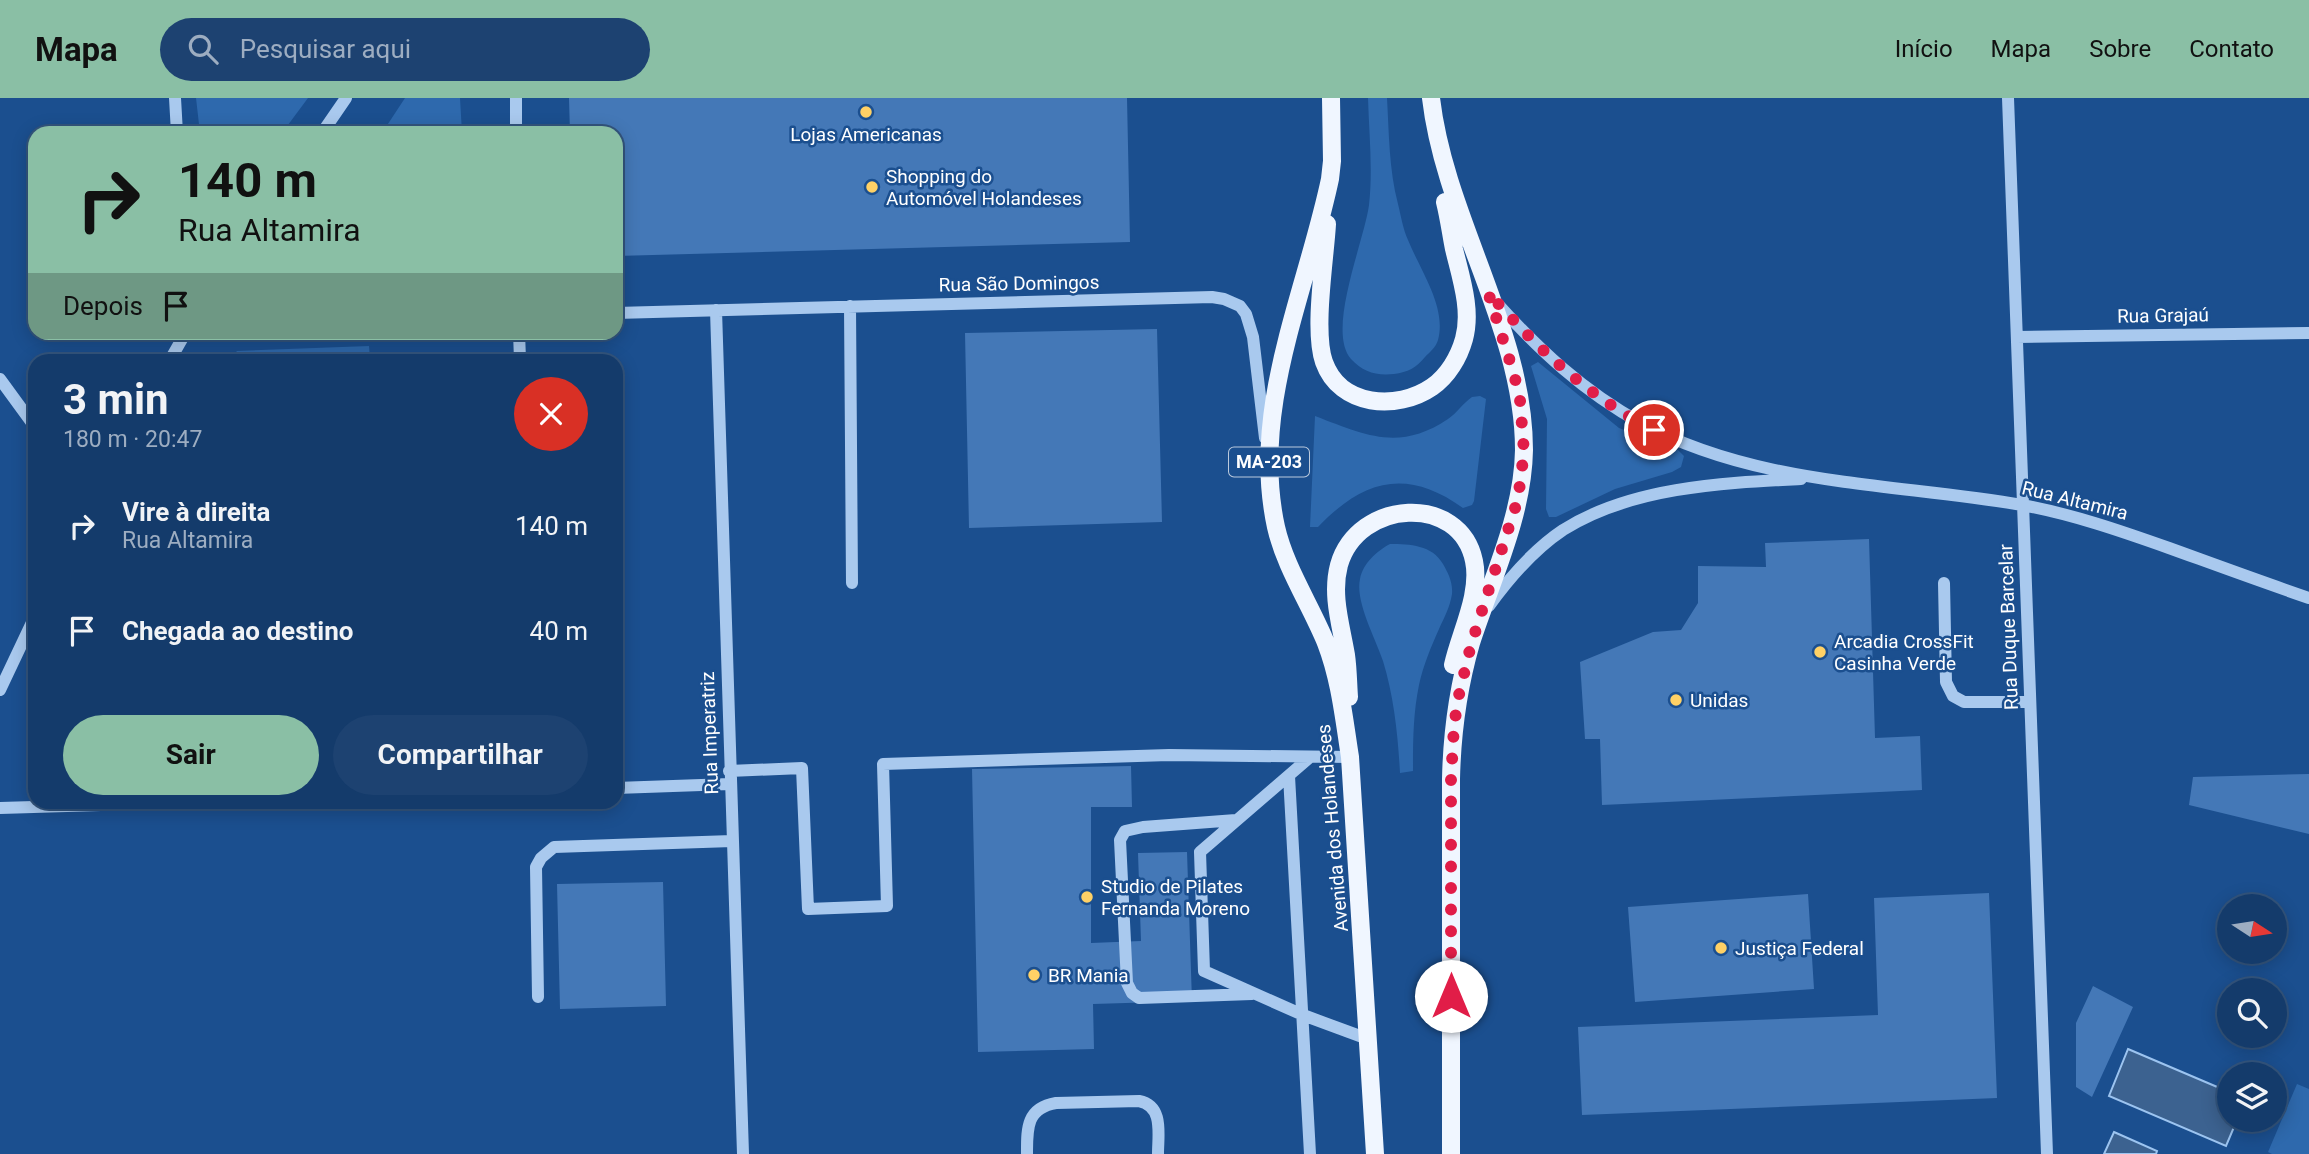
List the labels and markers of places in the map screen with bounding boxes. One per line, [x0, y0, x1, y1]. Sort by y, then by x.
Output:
marker: Lojas Americanas [858, 104, 874, 120]
place label: Lojas Americanas [790, 123, 942, 146]
place label: Shopping do Automóvel Holandeses [886, 165, 1082, 210]
marker: Shopping do Automóvel Holandeses [864, 179, 880, 195]
pin [1624, 400, 1684, 460]
place label: Arcadia CrossFit Casinha Verde [1834, 630, 1974, 675]
marker: Arcadia CrossFit Casinha Verde [1812, 644, 1828, 660]
place label: Unidas [1690, 689, 1748, 712]
marker: Unidas [1668, 692, 1684, 708]
place label: Studio de Pilates Fernanda Moreno [1101, 875, 1250, 920]
marker: Studio de Pilates Fernanda Moreno [1079, 889, 1095, 905]
place label: Justiça Federal [1735, 937, 1864, 960]
marker: Justiça Federal [1713, 940, 1729, 956]
place label: BR Mania [1048, 964, 1129, 987]
marker: BR Mania [1026, 967, 1042, 983]

